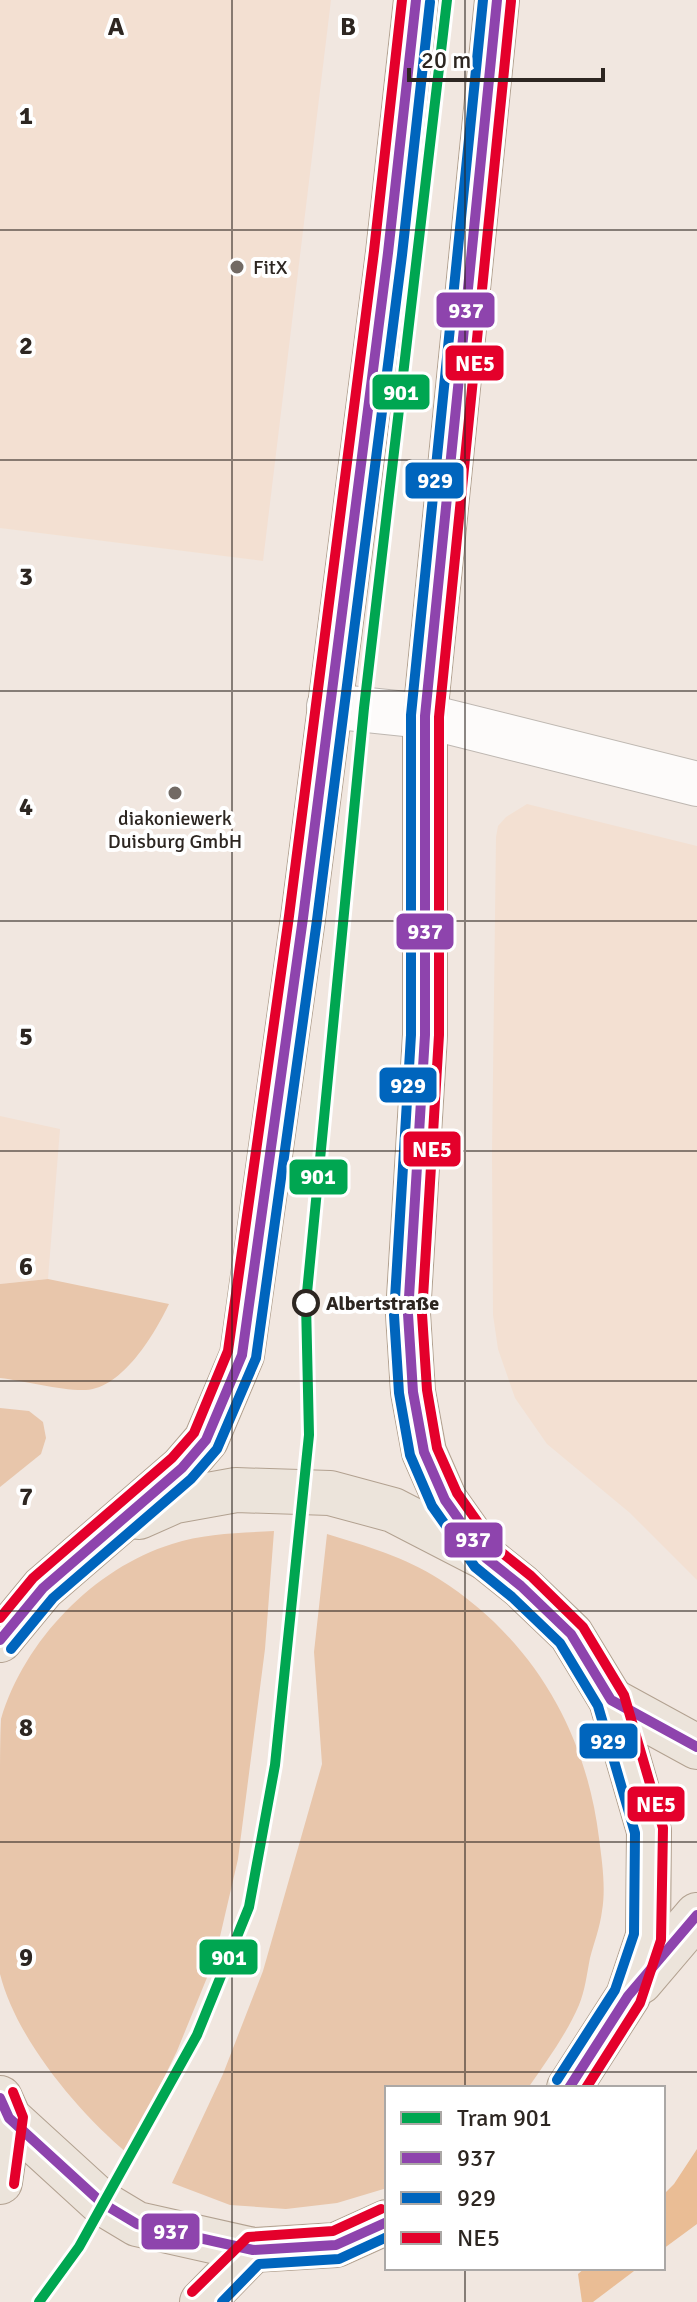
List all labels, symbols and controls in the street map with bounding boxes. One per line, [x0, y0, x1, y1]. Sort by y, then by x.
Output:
text: A [108, 11, 125, 43]
text: B [340, 11, 356, 43]
scale bar [409, 32, 603, 82]
text: 20 m [421, 45, 471, 75]
text: 1 [19, 100, 33, 132]
place label: FitX [253, 255, 288, 280]
marker: FitX [228, 258, 246, 276]
line badge: 937 [435, 291, 496, 329]
text: 937 [448, 297, 484, 324]
text: 2 [19, 330, 33, 362]
line badge: NE5 [444, 344, 505, 382]
text: NE5 [455, 350, 495, 377]
line badge: 901 [371, 373, 431, 411]
text: 901 [383, 379, 419, 406]
line badge: 929 [404, 461, 465, 500]
text: 929 [417, 467, 453, 494]
text: 3 [19, 561, 33, 593]
marker: diakoniewerk Duisburg GmbH [166, 784, 184, 802]
text: 4 [19, 791, 33, 823]
place label: diakoniewerk Duisburg GmbH [108, 806, 242, 854]
line badge: 937 [395, 912, 455, 951]
text: 937 [407, 918, 443, 945]
text: 5 [19, 1021, 33, 1053]
line badge: 929 [378, 1066, 438, 1104]
text: 929 [390, 1072, 426, 1099]
line badge: NE5 [402, 1130, 462, 1168]
text: NE5 [412, 1136, 452, 1163]
line badge: 901 [288, 1158, 349, 1196]
text: 901 [300, 1163, 336, 1190]
text: 6 [19, 1251, 33, 1283]
marker: Albertstraße [293, 1290, 319, 1316]
place label: Albertstraße [326, 1291, 439, 1316]
text: 7 [19, 1481, 33, 1513]
line badge: 937 [443, 1521, 504, 1559]
text: 937 [455, 1526, 491, 1553]
text: 8 [19, 1712, 33, 1744]
line badge: 929 [578, 1722, 639, 1760]
text: 929 [590, 1728, 626, 1755]
line badge: NE5 [626, 1785, 686, 1823]
text: NE5 [636, 1791, 676, 1818]
line badge: 901 [198, 1938, 259, 1976]
text: 9 [19, 1942, 33, 1974]
text: 901 [211, 1944, 247, 1971]
legend [385, 2086, 665, 2270]
text: Tram 901 [457, 2103, 552, 2133]
text: 937 [457, 2143, 496, 2173]
text: 929 [457, 2183, 496, 2213]
line badge: 937 [140, 2212, 201, 2251]
text: 937 [153, 2218, 189, 2245]
text: NE5 [457, 2223, 500, 2253]

